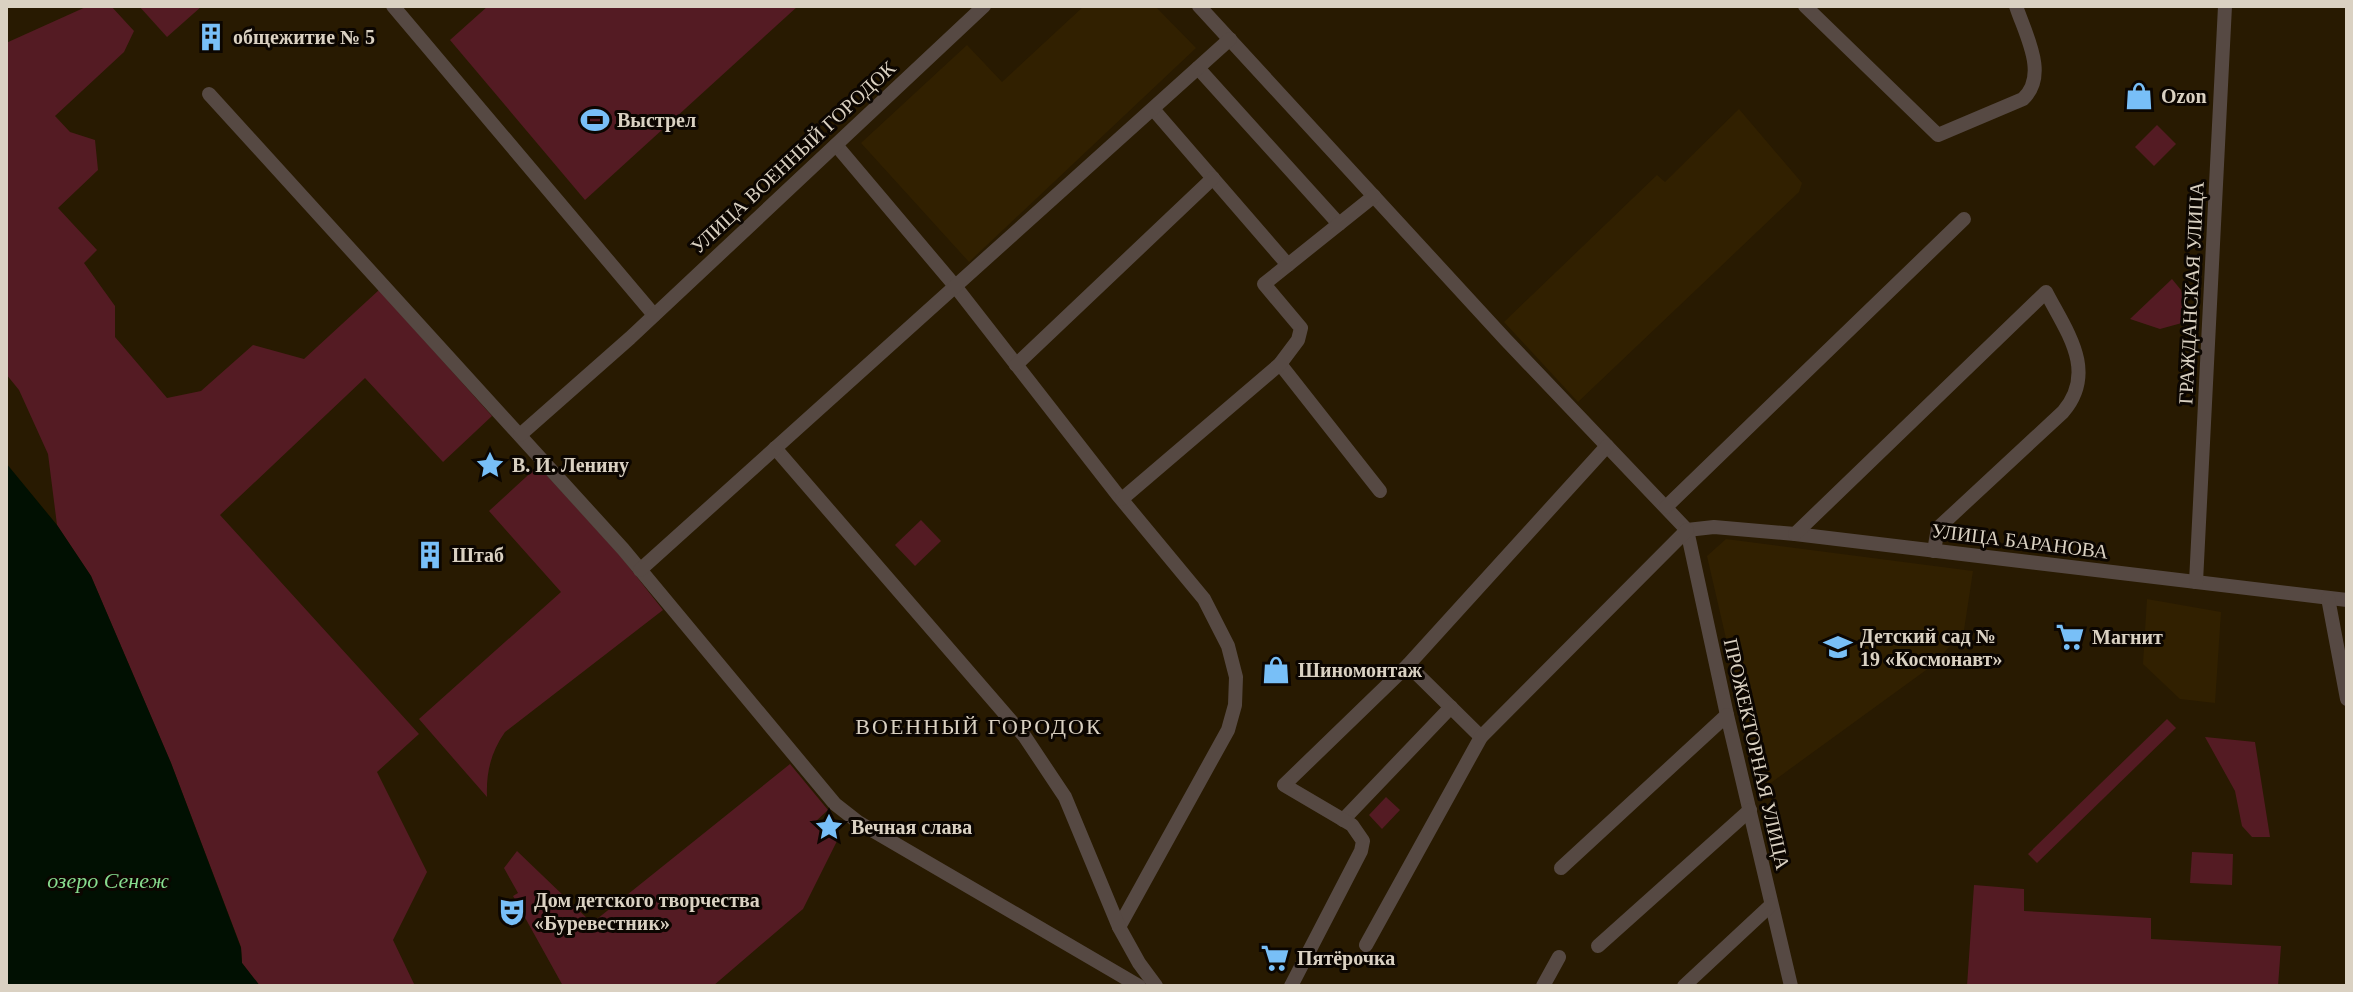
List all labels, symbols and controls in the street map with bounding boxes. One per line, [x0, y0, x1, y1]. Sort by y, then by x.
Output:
building icon: общежитие № 5 [196, 22, 226, 52]
place label: общежитие № 5 [233, 26, 375, 48]
street label: УЛИЦА ВОЕННЫЙ ГОРОДОК [686, 56, 901, 258]
shop icon: Ozon [2124, 81, 2154, 111]
place label: Ozon [2161, 85, 2207, 107]
sports icon: Выстрел [580, 105, 610, 135]
place label: Выстрел [617, 109, 696, 132]
street label: ГРАЖДАНСКАЯ УЛИЦА [2174, 180, 2209, 405]
place icon: В. И. Ленину [475, 450, 505, 480]
place label: В. И. Ленину [512, 454, 629, 477]
street label: УЛИЦА БАРАНОВА [1930, 519, 2110, 564]
building icon: Штаб [415, 540, 445, 570]
place label: Штаб [452, 544, 504, 566]
supermarket icon: Магнит [2055, 622, 2085, 652]
place label: Детский сад № 19 «Космонавт» [1860, 625, 2002, 670]
place label: Магнит [2092, 626, 2163, 648]
school or university icon: Детский сад № 19 «Космонавт» [1823, 632, 1853, 662]
street label: ПРОЖЕКТОРНАЯ УЛИЦА [1719, 636, 1794, 873]
shop icon: Шиномонтаж [1261, 655, 1291, 685]
place label: Шиномонтаж [1298, 659, 1423, 681]
district label: ВОЕННЫЙ ГОРОДОК [855, 714, 1103, 739]
place icon: Вечная слава [814, 812, 844, 842]
place label: Вечная слава [851, 816, 972, 838]
water label: озеро Сенеж [47, 868, 169, 893]
place label: Дом детского творчества «Буревестник» [534, 889, 760, 935]
theatre icon: Дом детского творчества «Буревестник» [497, 897, 527, 927]
supermarket icon: Пятёрочка [1260, 943, 1290, 973]
place label: Пятёрочка [1297, 947, 1395, 970]

